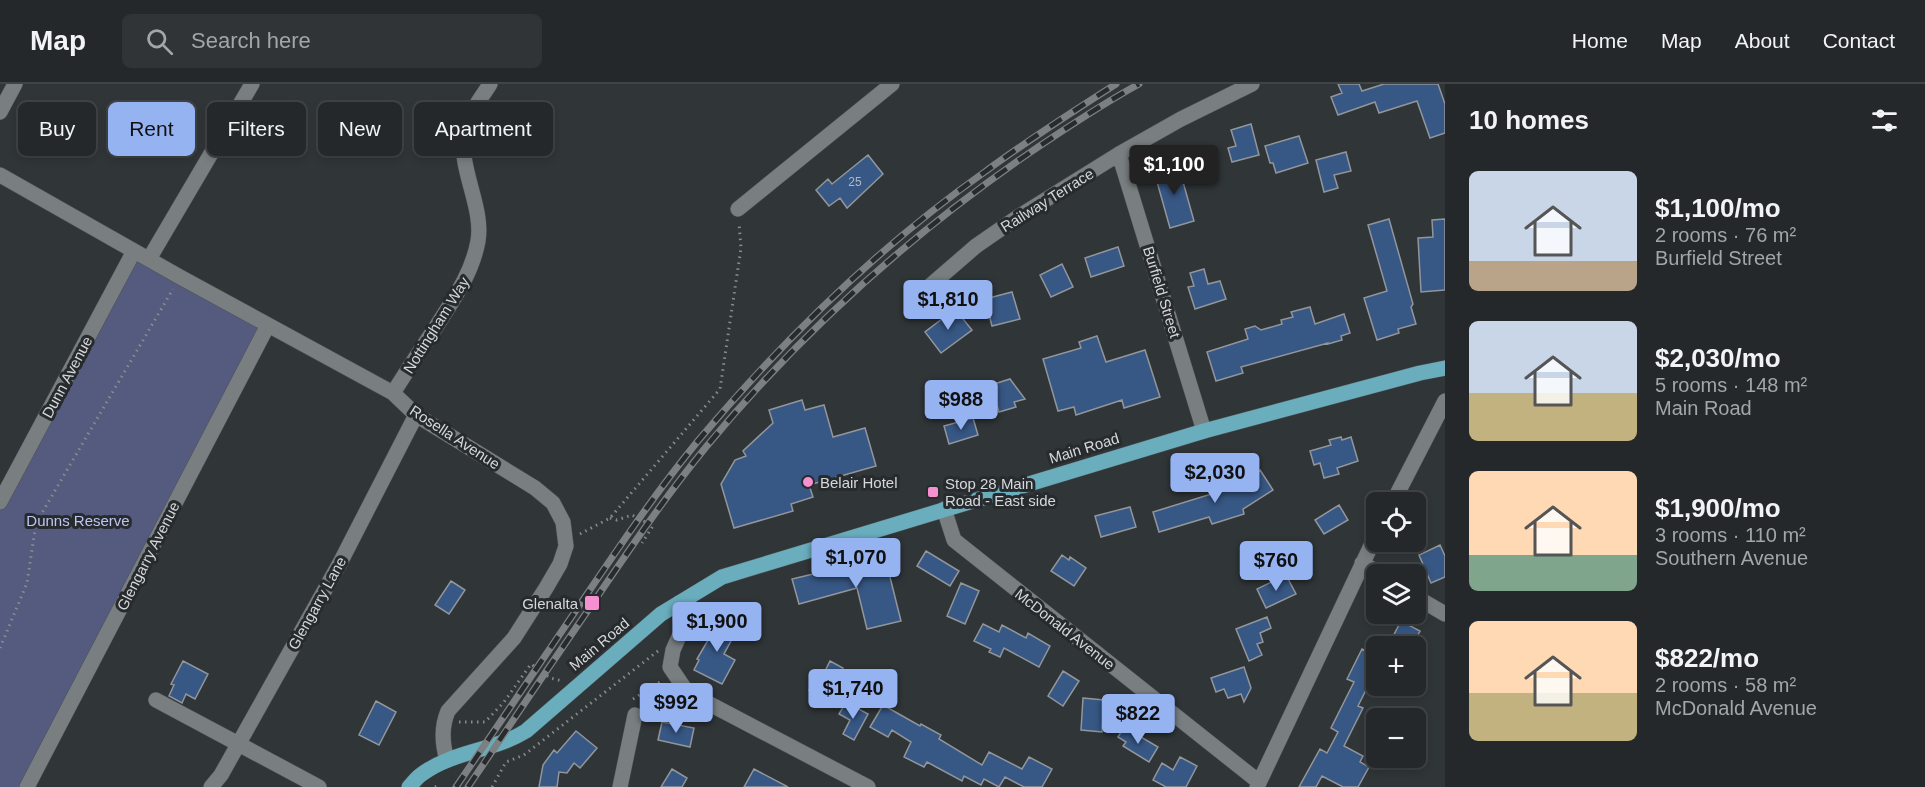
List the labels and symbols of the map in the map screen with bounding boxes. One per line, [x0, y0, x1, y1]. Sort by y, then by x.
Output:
pin: $1,100 [1125, 145, 1223, 196]
street label: Railway Terrace [997, 165, 1097, 235]
house number: 25 [848, 175, 862, 189]
street label: Burfield Street [1140, 244, 1184, 341]
street label: Nottingham Way [400, 273, 473, 376]
pin: $1,810 [899, 280, 997, 331]
street label: Dunn Avenue [38, 333, 96, 421]
pin: $988 [925, 380, 997, 431]
street label: Rosella Avenue [407, 402, 503, 472]
street label: Main Road [1047, 429, 1121, 467]
pin: $2,030 [1166, 453, 1264, 504]
place label: Belair Hotel [820, 474, 898, 491]
marker: Belair Hotel [801, 475, 815, 489]
place label: Stop 28 Main Road - East side [945, 475, 1056, 509]
marker: Stop 28 Main Road - East side [926, 485, 940, 499]
street label: Glengarry Avenue [113, 499, 183, 613]
park label: Dunns Reserve [26, 512, 130, 529]
pin: $1,070 [807, 538, 905, 589]
pin: $760 [1240, 541, 1312, 592]
street label: Glengarry Lane [284, 554, 350, 652]
street label: McDonald Avenue [1012, 585, 1118, 673]
marker: Glenalta [583, 594, 601, 612]
place label: Glenalta [522, 595, 579, 612]
pin: $1,900 [668, 602, 766, 653]
street label: Main Road [566, 614, 632, 674]
pin: $1,740 [804, 669, 902, 720]
pin: $992 [640, 683, 712, 734]
pin: $822 [1102, 694, 1174, 745]

